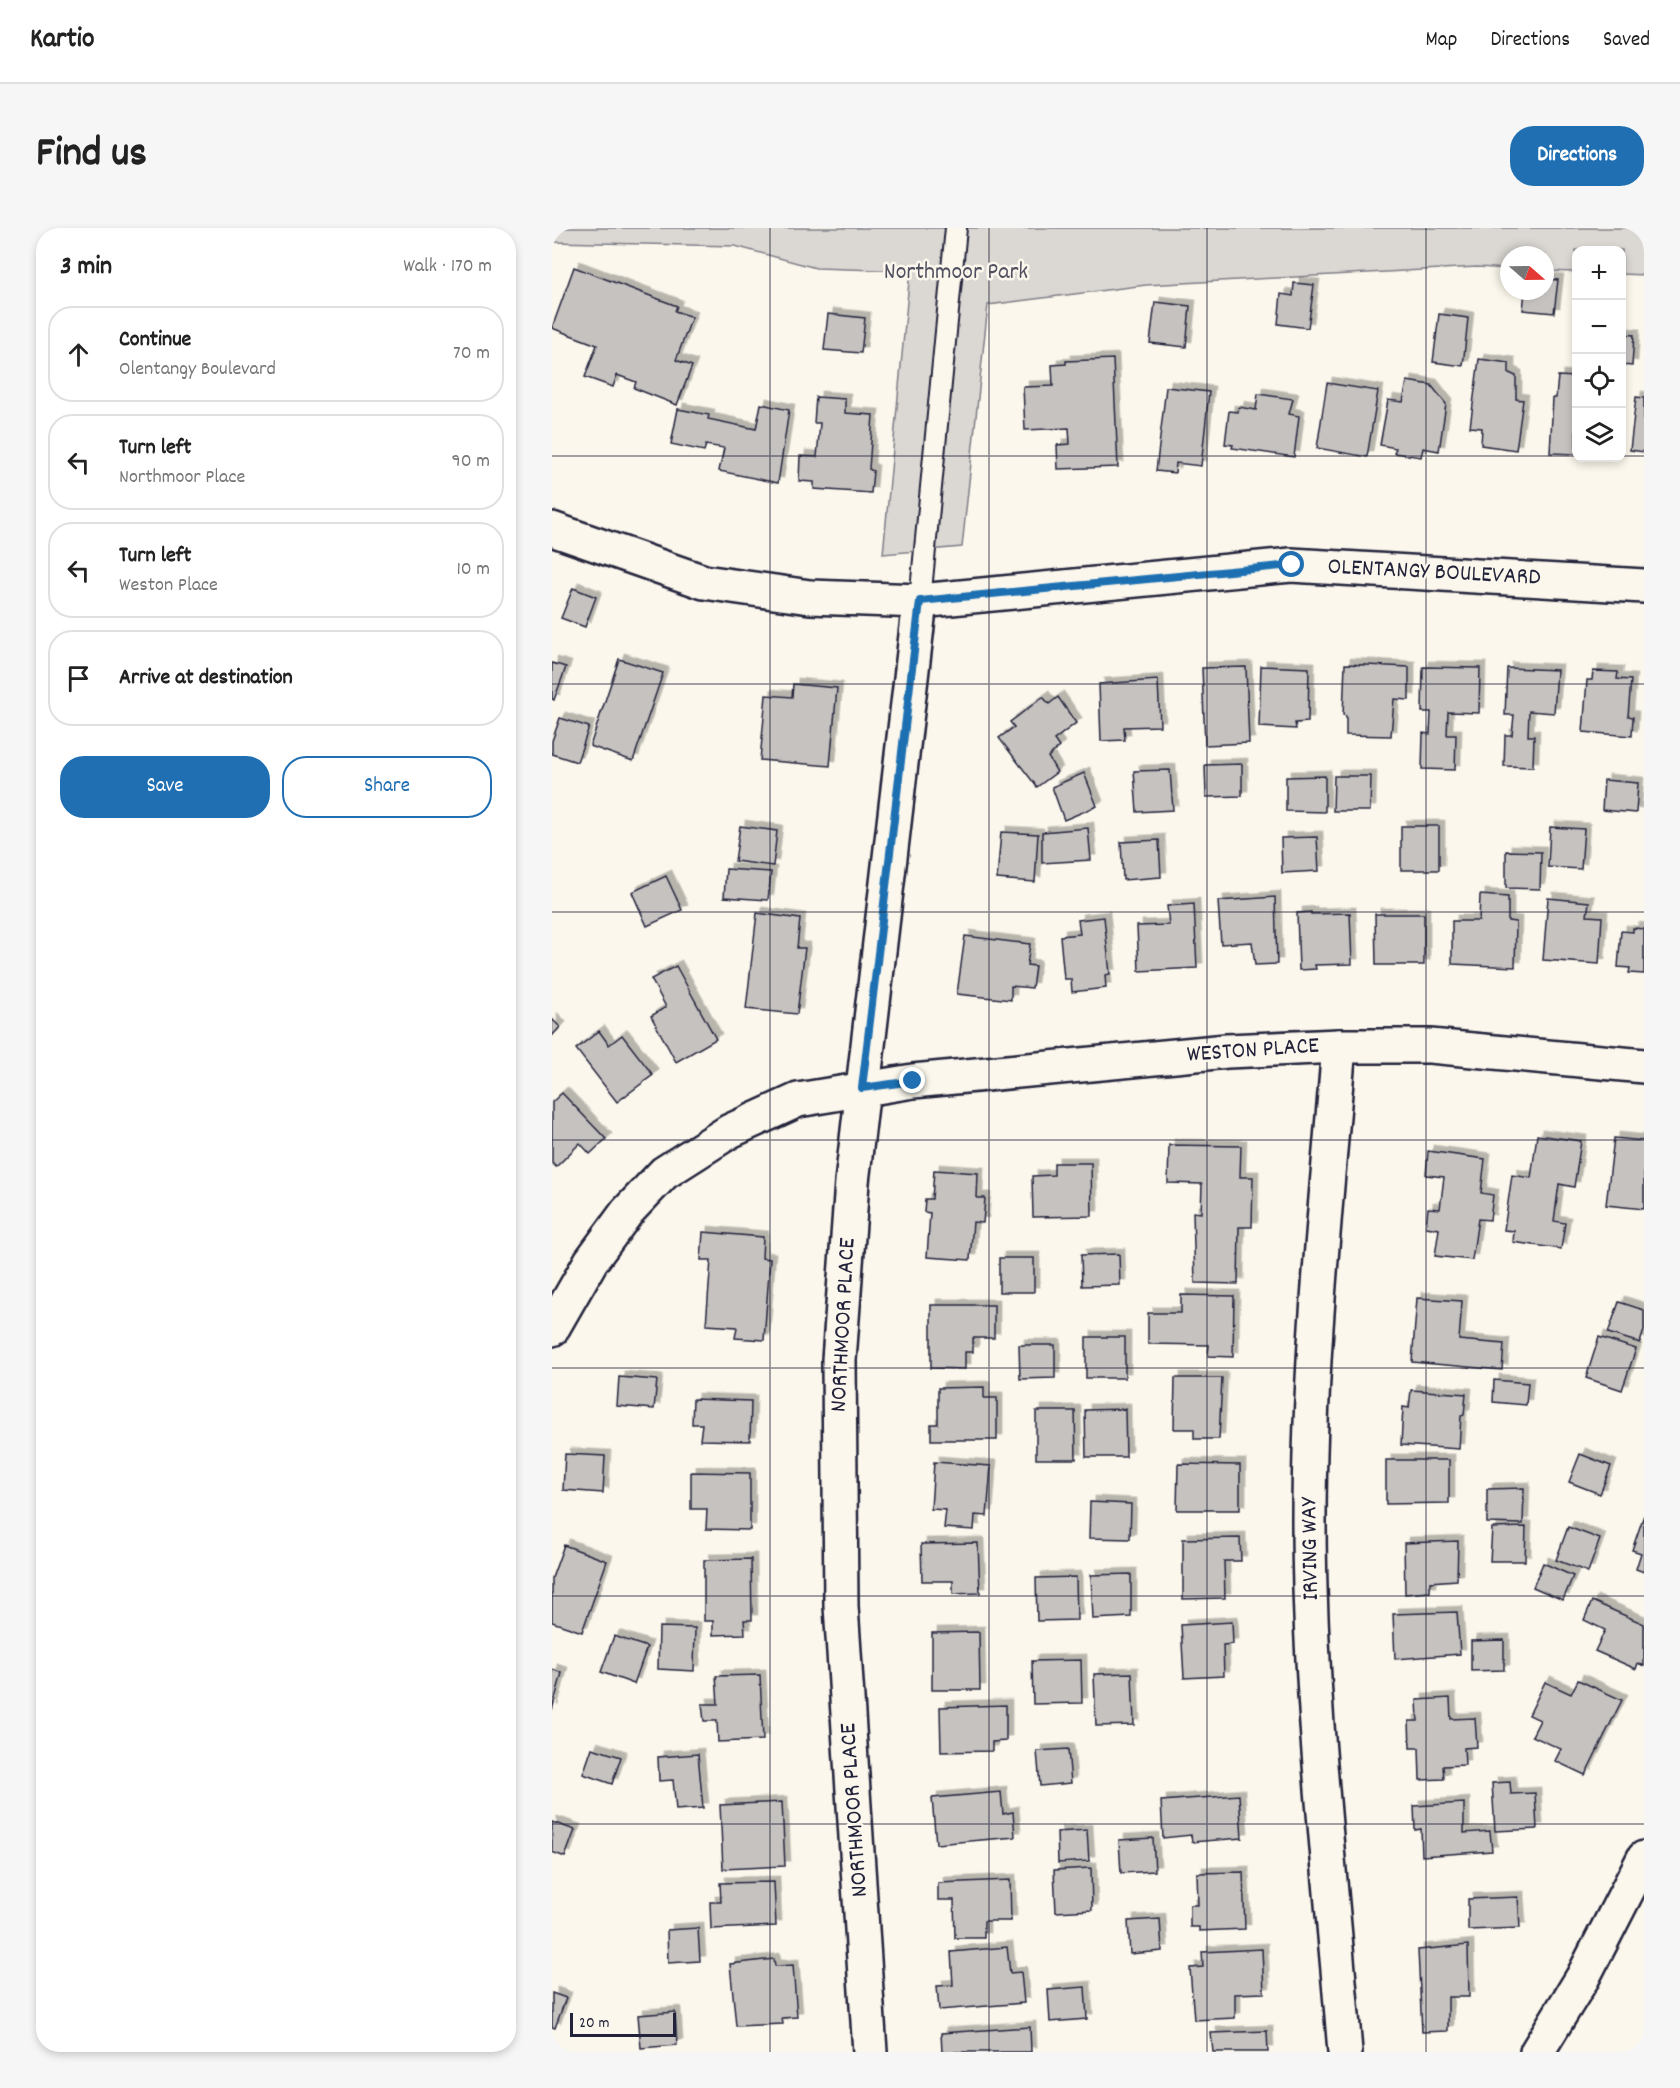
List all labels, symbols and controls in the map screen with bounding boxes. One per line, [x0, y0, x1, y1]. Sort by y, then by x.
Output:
text: Kartio [30, 21, 94, 61]
text: Map [1426, 26, 1457, 56]
text: Directions [1490, 26, 1570, 56]
text: Saved [1603, 26, 1650, 56]
text: Find us [36, 126, 147, 186]
button: Directions [1510, 126, 1644, 186]
north arrow [1500, 246, 1554, 300]
map controls [1572, 246, 1626, 462]
button: + [1572, 246, 1626, 300]
text: 3 min [60, 249, 112, 286]
text: Walk · 170 m [403, 253, 492, 281]
park label: Northmoor Park [884, 256, 1028, 290]
button: − [1572, 300, 1626, 354]
text: Continue [119, 325, 191, 356]
icon: ahead [62, 338, 95, 371]
text: 70 m [453, 340, 490, 368]
button: locate [1572, 354, 1626, 408]
text: Olentangy Boulevard [119, 356, 276, 384]
button: layers [1572, 408, 1626, 462]
text: Turn left [119, 433, 191, 464]
icon: left [62, 446, 95, 479]
text: 90 m [452, 448, 490, 476]
text: Northmoor Place [119, 464, 245, 492]
text: Turn left [119, 541, 191, 572]
street label: OLENTANGY BOULEVARD [1327, 550, 1541, 596]
route start [1278, 551, 1304, 577]
icon: left [62, 554, 95, 587]
text: 10 m [456, 556, 490, 584]
text: Weston Place [119, 572, 218, 600]
icon: arrive [62, 662, 95, 695]
text: Arrive at destination [119, 663, 293, 694]
button: Save [60, 756, 270, 818]
button: Share [282, 756, 492, 818]
street label: WESTON PLACE [1186, 1029, 1320, 1073]
route end [899, 1067, 925, 1093]
street label: NORTHMOOR PLACE [822, 1237, 866, 1413]
street label: IRVING WAY [1293, 1496, 1329, 1601]
street label: NORTHMOOR PLACE [832, 1722, 878, 1898]
scale bar [570, 2010, 676, 2038]
text: 20 m [579, 2012, 609, 2035]

